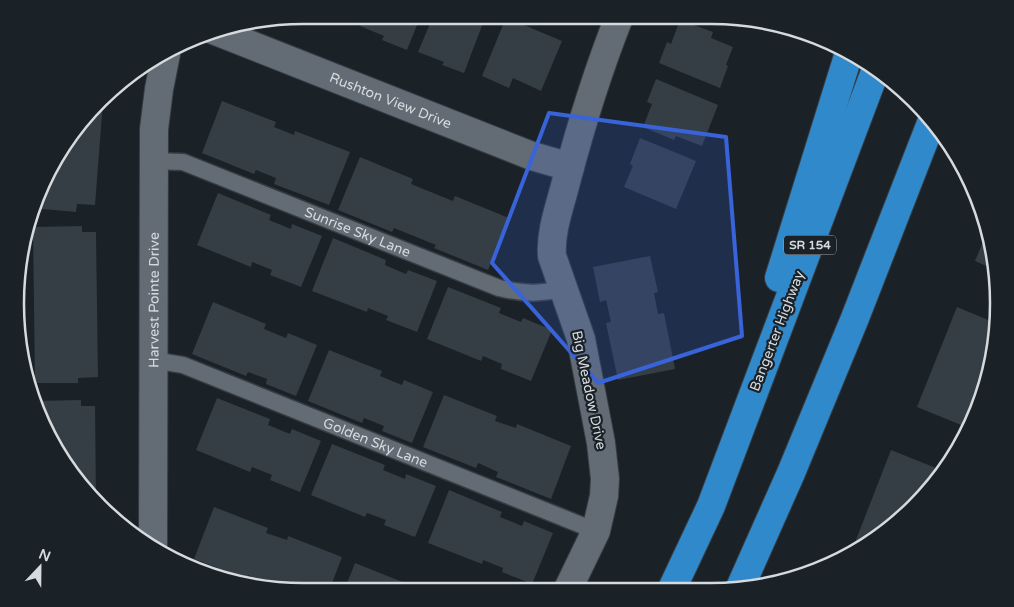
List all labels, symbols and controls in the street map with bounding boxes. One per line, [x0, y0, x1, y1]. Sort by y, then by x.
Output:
street label: Rushton View Drive [327, 68, 454, 132]
street label: Sunrise Sky Lane [302, 203, 413, 260]
street label: Harvest Pointe Drive [145, 232, 162, 368]
road number: SR 154 [784, 236, 836, 254]
street label: Bangerter Highway [746, 268, 808, 394]
street label: Big Meadow Drive [568, 329, 610, 451]
street label: Golden Sky Lane [321, 414, 430, 471]
north arrow [15, 542, 65, 592]
text: N [36, 545, 53, 565]

